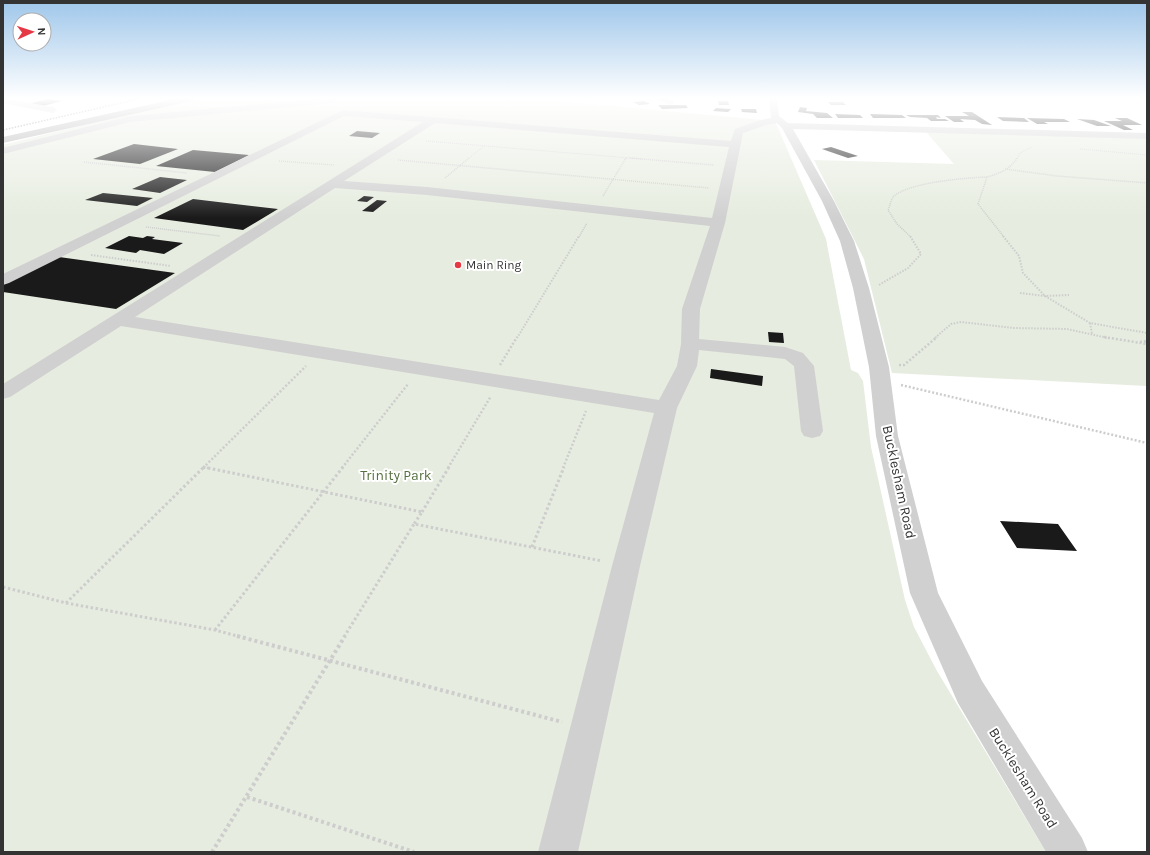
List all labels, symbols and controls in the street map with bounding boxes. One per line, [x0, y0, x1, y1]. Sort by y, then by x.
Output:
north arrow [12, 12, 52, 52]
text: N [35, 27, 48, 36]
place label: Main Ring [466, 258, 522, 272]
marker: Main Ring [453, 260, 463, 270]
street label: Bucklesham Road [879, 424, 919, 540]
park label: Trinity Park [360, 467, 432, 484]
street label: Bucklesham Road [985, 724, 1061, 832]

